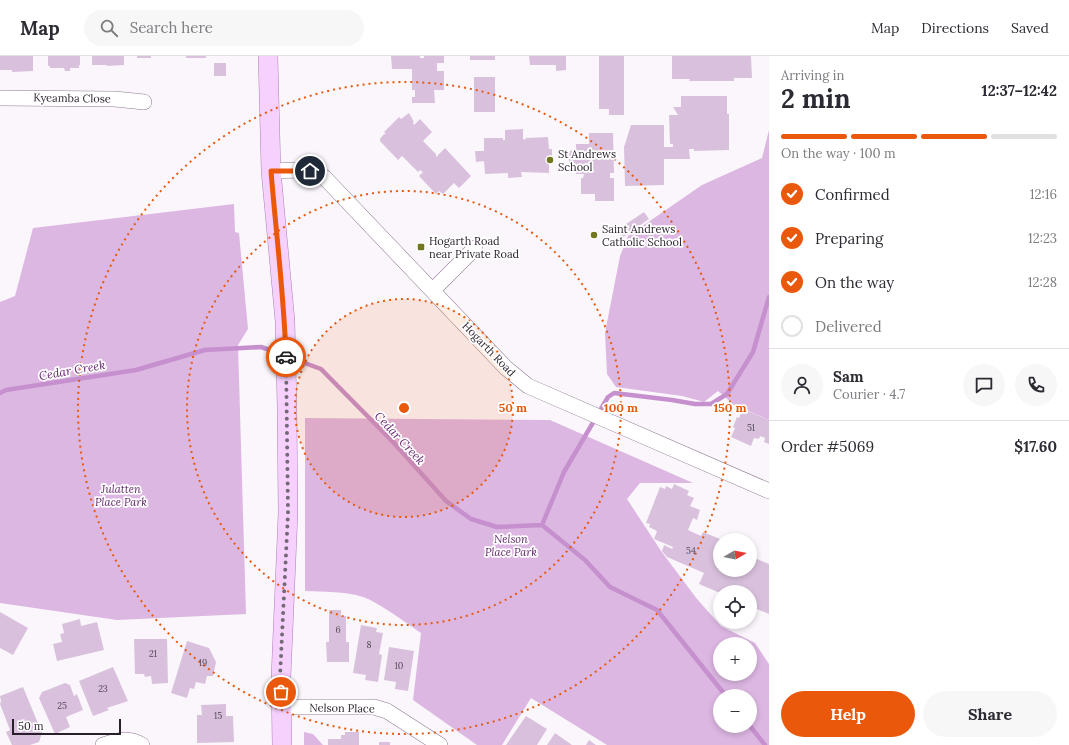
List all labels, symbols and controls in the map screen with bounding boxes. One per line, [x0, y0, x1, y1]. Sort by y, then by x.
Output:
search box [84, 10, 364, 46]
text: Map [20, 16, 60, 40]
icon: search [98, 17, 120, 39]
text: Search here [130, 18, 213, 37]
text: Map [871, 19, 899, 37]
text: Directions [921, 19, 989, 37]
text: Saved [1011, 19, 1049, 37]
text: Arriving in [781, 67, 844, 84]
text: 12:37–12:42 [982, 81, 1057, 100]
text: 2 min [781, 82, 851, 115]
street label: Kyeamba Close [33, 90, 111, 106]
text: On the way · 100 m [781, 145, 896, 162]
place label: St Andrews School [558, 147, 616, 174]
pin [293, 154, 327, 188]
marker: St Andrews School [545, 155, 555, 165]
icon: home [299, 160, 321, 182]
icon: check [781, 183, 803, 205]
text: Confirmed [815, 185, 890, 204]
text: 12:16 [1030, 186, 1057, 203]
place label: Saint Andrews Catholic School [602, 222, 682, 249]
icon: check [781, 227, 803, 249]
text: Preparing [815, 229, 883, 248]
marker: Saint Andrews Catholic School [589, 230, 599, 240]
text: 12:23 [1028, 230, 1057, 247]
place label: Hogarth Road near Private Road [429, 234, 520, 261]
marker: Hogarth Road near Private Road [416, 242, 426, 252]
icon: check [781, 271, 803, 293]
text: On the way [815, 273, 894, 292]
text: 12:28 [1028, 274, 1057, 291]
text: Delivered [815, 317, 882, 336]
street label: Hogarth Road [459, 319, 519, 380]
courier [266, 337, 306, 377]
icon: car [275, 346, 297, 368]
water label: Cedar Creek [38, 357, 106, 383]
button: person [781, 364, 823, 406]
button: chat [963, 364, 1005, 406]
button: phone [1015, 364, 1057, 406]
text: Sam [833, 367, 864, 386]
text: Courier · 4.7 [833, 386, 905, 403]
text: 50 m [499, 400, 527, 415]
text: 100 m [604, 400, 638, 415]
text: 150 m [713, 400, 747, 415]
centre of rings [397, 401, 411, 415]
water label: Cedar Creek [372, 408, 428, 468]
house number: 51 [747, 422, 755, 433]
text: Order #5069 [781, 437, 874, 456]
text: $17.60 [1014, 437, 1057, 456]
park label: Julatten Place Park [95, 482, 147, 509]
park label: Nelson Place Park [485, 532, 537, 559]
north arrow [713, 533, 757, 577]
map controls [713, 533, 757, 733]
house number: 54 [686, 545, 696, 556]
button: locate [713, 585, 757, 629]
house number: 6 [335, 624, 341, 635]
button: + [713, 637, 757, 681]
house number: 8 [366, 639, 372, 650]
house number: 21 [149, 648, 157, 659]
house number: 19 [199, 657, 207, 668]
house number: 10 [395, 660, 404, 671]
pin [264, 675, 298, 709]
icon: bag [270, 681, 292, 703]
house number: 23 [98, 683, 108, 694]
button: − [713, 689, 757, 733]
button: Help [781, 691, 915, 737]
button: Share [923, 691, 1057, 737]
house number: 25 [57, 700, 67, 711]
street label: Nelson Place [309, 700, 375, 716]
house number: 15 [214, 710, 222, 721]
scale bar [12, 717, 121, 736]
text: 50 m [18, 719, 44, 733]

